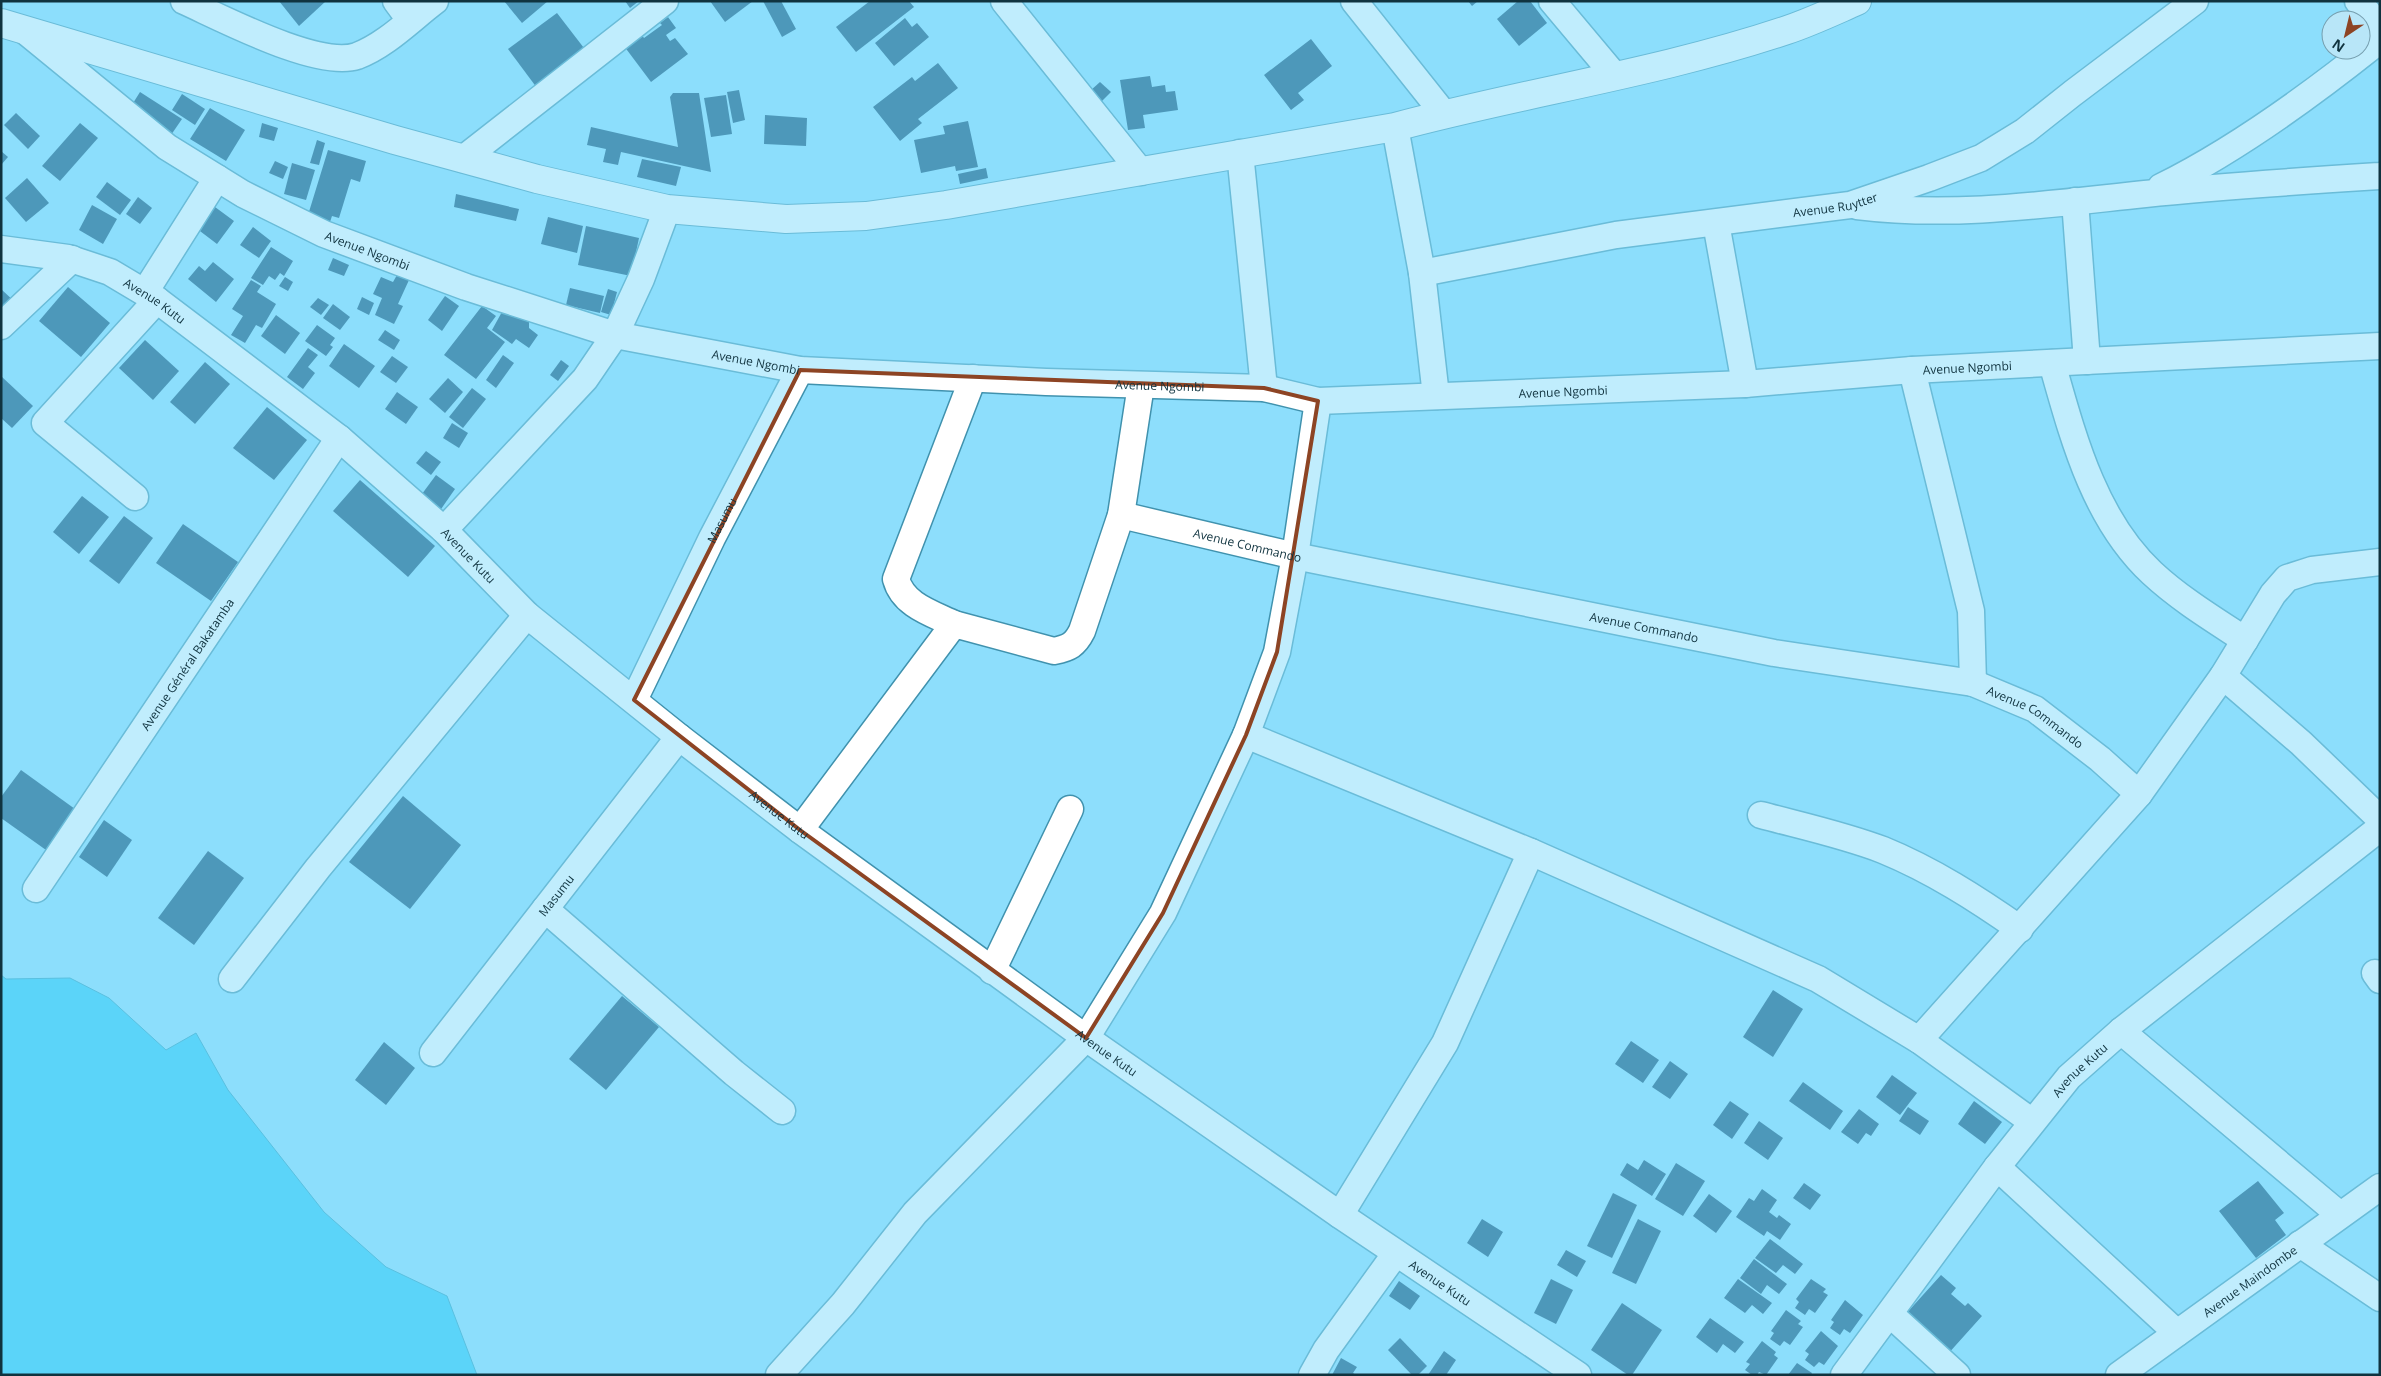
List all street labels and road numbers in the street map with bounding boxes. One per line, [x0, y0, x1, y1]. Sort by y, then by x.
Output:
street label: Avenue Ruytter [1792, 188, 1880, 221]
street label: Avenue Ngombi [323, 227, 412, 274]
street label: Avenue Kutu [121, 274, 189, 327]
street label: Avenue Ngombi [711, 345, 801, 378]
street label: Avenue Ngombi [1922, 356, 2012, 378]
street label: Avenue Ngombi [1115, 375, 1205, 395]
street label: Avenue Ngombi [1518, 381, 1608, 402]
street label: Masumu [702, 494, 740, 546]
street label: Avenue Kutu [438, 524, 500, 587]
street label: Avenue Commando [1192, 524, 1303, 566]
street label: Avenue Général Bakatamba [137, 595, 238, 733]
street label: Avenue Commando [1588, 607, 1700, 646]
street label: Avenue Commando [1984, 681, 2087, 752]
street label: Avenue Kutu [746, 786, 813, 843]
street label: Masumu [534, 871, 578, 920]
street label: Avenue Kutu [1073, 1025, 1141, 1080]
street label: Avenue Kutu [2048, 1039, 2111, 1100]
street label: Avenue Maindombe [2199, 1241, 2300, 1321]
street label: Avenue Kutu [1406, 1255, 1475, 1309]

